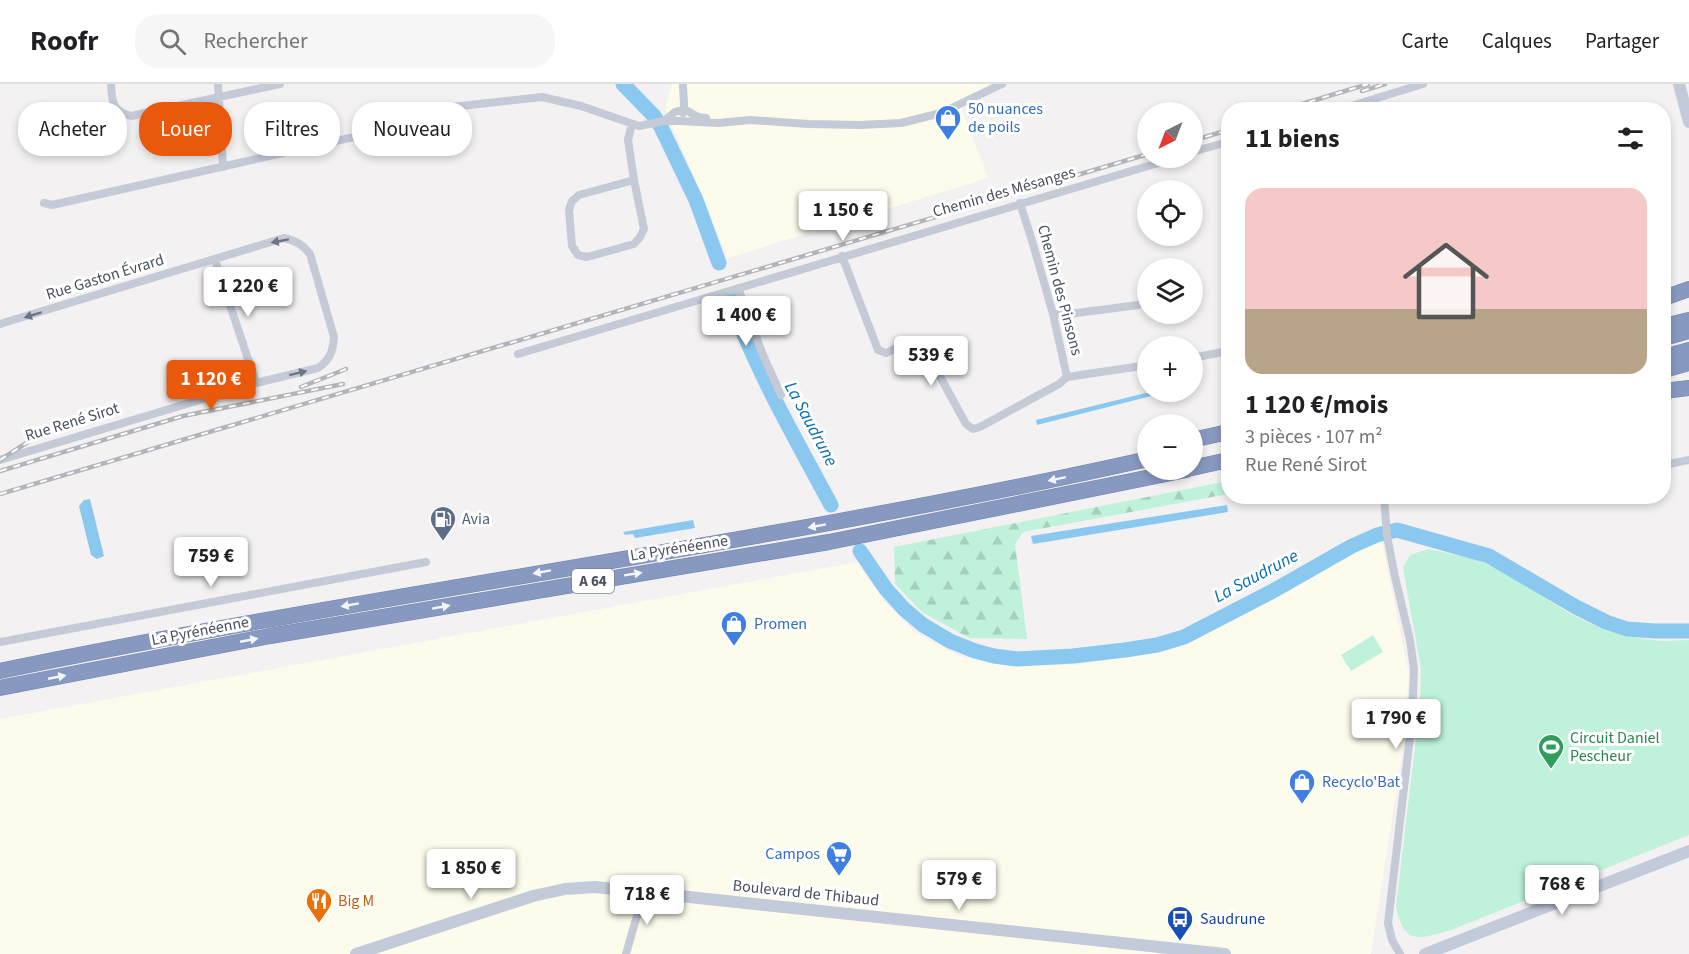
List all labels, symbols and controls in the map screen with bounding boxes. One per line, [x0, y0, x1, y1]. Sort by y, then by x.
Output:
search box [135, 14, 555, 68]
text: Roofr [30, 21, 99, 61]
icon: search [156, 25, 189, 58]
text: Rechercher [204, 25, 308, 57]
text: Carte [1402, 26, 1449, 56]
text: Calques [1482, 26, 1552, 56]
text: Partager [1585, 26, 1659, 56]
place label: 50 nuances de poils [968, 98, 1043, 138]
chip: Acheter [18, 102, 127, 156]
chip: Louer [139, 102, 232, 156]
chip: Filtres [244, 102, 340, 156]
chip: Nouveau [352, 102, 472, 156]
north arrow [1137, 102, 1203, 168]
map controls [1137, 102, 1203, 480]
shop icon: 50 nuances de poils [933, 103, 963, 141]
text: 11 biens [1245, 120, 1340, 157]
icon: filters [1614, 122, 1647, 155]
street label: Chemin des Mésanges [930, 161, 1078, 223]
button: locate [1137, 180, 1203, 246]
pin: 1 150 € [788, 191, 898, 242]
text: 1 150 € [813, 196, 873, 224]
street label: Chemin des Pinsons [1032, 222, 1088, 358]
icon: home [1392, 227, 1500, 335]
one-way arrow [270, 237, 289, 246]
street label: Rue Gaston Évrard [43, 249, 167, 305]
button: layers [1137, 258, 1203, 324]
pin: 1 220 € [193, 267, 303, 318]
text: 1 220 € [218, 272, 278, 300]
pin: 1 400 € [691, 296, 801, 347]
text: 1 400 € [716, 301, 776, 329]
one-way arrow [24, 311, 42, 320]
pin: 539 € [889, 336, 973, 387]
button: + [1137, 336, 1203, 402]
text: 539 € [908, 341, 954, 369]
pin: 1 120 € [156, 360, 266, 411]
text: 1 120 € [181, 365, 241, 393]
one-way arrow [289, 367, 307, 377]
water label: La Saudrune [778, 377, 844, 471]
text: 1 120 €/mois [1245, 386, 1388, 423]
street label: Rue René Sirot [22, 397, 122, 447]
button: − [1137, 414, 1203, 480]
text: 3 pièces · 107 m² [1245, 423, 1383, 451]
text: Rue René Sirot [1245, 451, 1367, 479]
one-way arrow [1047, 475, 1066, 484]
fuel station icon: Avia [428, 504, 458, 542]
place label: Avia [462, 508, 490, 530]
one-way arrow [808, 522, 827, 531]
street label: La Pyrénéenne [628, 529, 730, 567]
pin: 759 € [169, 537, 253, 588]
text: 759 € [188, 542, 234, 570]
water label: La Saudrune [1209, 543, 1303, 609]
one-way arrow [533, 568, 552, 577]
road number: A 64 [572, 569, 614, 593]
one-way arrow [624, 570, 643, 579]
one-way arrow [340, 600, 359, 609]
one-way arrow [432, 602, 451, 611]
shop icon: Promen [719, 609, 749, 647]
street label: La Pyrénéenne [149, 611, 251, 651]
place label: Promen [754, 613, 807, 635]
one-way arrow [240, 635, 259, 644]
one-way arrow [48, 672, 67, 681]
pin: 1 790 € [1341, 699, 1451, 750]
text: 1 790 € [1366, 704, 1426, 732]
place label: Circuit Daniel Pescheur [1570, 727, 1660, 767]
sports icon: Circuit Daniel Pescheur [1536, 732, 1566, 770]
shop icon: Recyclo'Bat [1287, 767, 1317, 805]
place label: Recyclo'Bat [1322, 771, 1401, 793]
supermarket icon: Campos [824, 839, 854, 877]
place label: Campos [765, 843, 820, 865]
pin: 1 850 € [416, 849, 526, 900]
text: 1 850 € [441, 854, 501, 882]
pin: 579 € [917, 860, 1001, 911]
text: 579 € [936, 865, 982, 893]
pin: 768 € [1520, 865, 1604, 916]
text: 768 € [1539, 870, 1585, 898]
street label: Boulevard de Thibaud [732, 874, 880, 912]
pin: 718 € [605, 875, 689, 926]
text: 718 € [624, 880, 670, 908]
restaurant icon: Big M [304, 886, 334, 924]
place label: Big M [338, 890, 374, 912]
bus stop icon: Saudrune [1165, 904, 1195, 942]
place label: Saudrune [1200, 908, 1265, 930]

